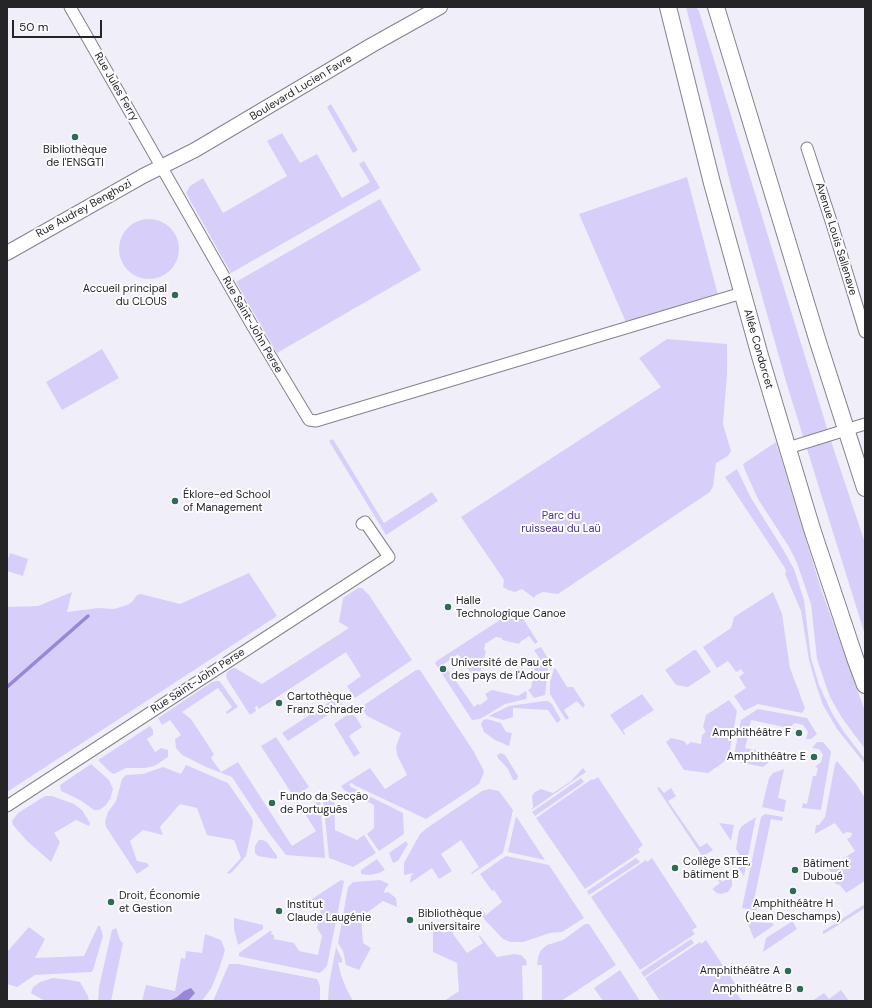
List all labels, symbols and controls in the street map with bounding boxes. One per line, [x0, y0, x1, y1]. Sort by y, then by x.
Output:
scale bar [14, 12, 104, 38]
text: 50 m [19, 19, 48, 35]
street label: Rue Jules Ferry [91, 50, 141, 124]
street label: Boulevard Lucien Favre [248, 52, 354, 124]
marker: Bibliothèque de l'ENSGTI [70, 132, 80, 142]
place label: Bibliothèque de l'ENSGTI [43, 143, 107, 169]
street label: Rue Audrey Benghozi [34, 177, 134, 241]
street label: Avenue Louis Sallenave [813, 181, 859, 297]
street label: Rue Saint-John Perse [219, 274, 285, 376]
place label: Accueil principal du CLOUS [83, 282, 167, 308]
marker: Accueil principal du CLOUS [170, 290, 180, 300]
street label: Allée Condorcet [740, 308, 776, 390]
place label: Éklore-ed School of Management [183, 488, 270, 514]
marker: Éklore-ed School of Management [170, 496, 180, 506]
park label: Parc du ruisseau du Laü [521, 509, 601, 535]
place label: Halle Technologique Canoe [456, 594, 566, 620]
marker: Halle Technologique Canoe [443, 602, 453, 612]
street label: Rue Saint-John Perse [149, 646, 247, 716]
place label: Université de Pau et des pays de l'Adour [451, 656, 552, 682]
marker: Université de Pau et des pays de l'Adour [438, 664, 448, 674]
place label: Cartothèque Franz Schrader [287, 690, 363, 716]
marker: Cartothèque Franz Schrader [274, 698, 284, 708]
place label: Amphithéâtre F [712, 726, 791, 740]
marker: Amphithéâtre F [794, 728, 804, 738]
place label: Amphithéâtre E [727, 750, 806, 764]
marker: Amphithéâtre E [809, 752, 819, 762]
place label: Fundo da Secção de Português [280, 790, 368, 816]
marker: Fundo da Secção de Português [267, 798, 277, 808]
place label: Collège STEE, bâtiment B [683, 855, 750, 881]
place label: Bâtiment Duboué [803, 857, 849, 883]
marker: Collège STEE, bâtiment B [670, 863, 680, 873]
marker: Bâtiment Duboué [790, 865, 800, 875]
marker: Amphithéâtre H (Jean Deschamps) [788, 886, 798, 896]
place label: Droit, Économie et Gestion [119, 889, 200, 915]
marker: Droit, Économie et Gestion [106, 897, 116, 907]
place label: Amphithéâtre H (Jean Deschamps) [745, 897, 841, 923]
place label: Institut Claude Laugénie [287, 898, 371, 924]
marker: Institut Claude Laugénie [274, 906, 284, 916]
place label: Bibliothèque universitaire [418, 907, 482, 933]
marker: Bibliothèque universitaire [405, 915, 415, 925]
place label: Amphithéâtre A [700, 964, 780, 978]
marker: Amphithéâtre A [783, 966, 793, 976]
place label: Amphithéâtre B [712, 982, 792, 996]
marker: Amphithéâtre B [795, 984, 805, 994]

